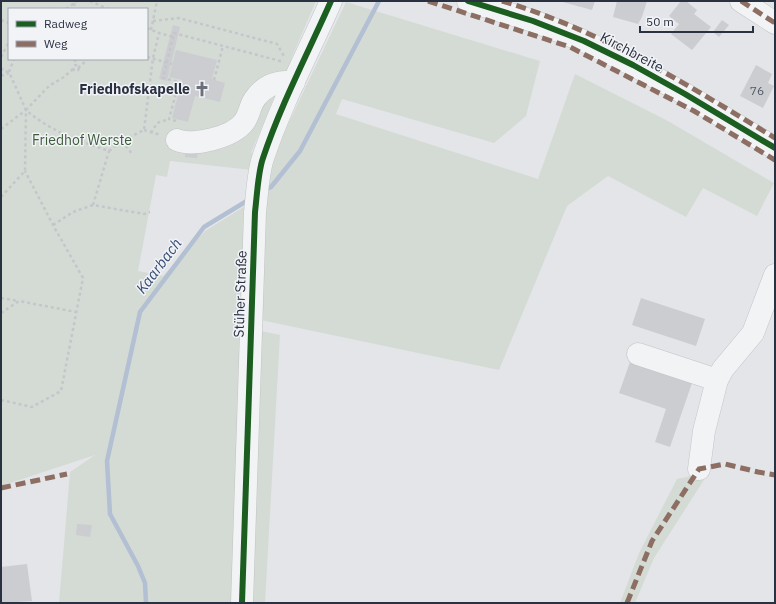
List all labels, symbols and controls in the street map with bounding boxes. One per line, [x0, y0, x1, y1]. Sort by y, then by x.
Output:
legend [8, 8, 148, 60]
scale bar [640, 8, 753, 34]
text: 50 m [646, 14, 674, 29]
text: Radweg [44, 16, 88, 31]
street label: Kirchbreite [597, 28, 667, 76]
text: Weg [44, 36, 68, 51]
place label: Friedhofskapelle [79, 80, 190, 98]
church icon: Friedhofskapelle [193, 80, 211, 98]
house number: 76 [750, 83, 764, 98]
park label: Friedhof Werste [32, 131, 132, 149]
water label: Kaarbach [132, 234, 186, 297]
street label: Stüher Straße [229, 250, 251, 338]

